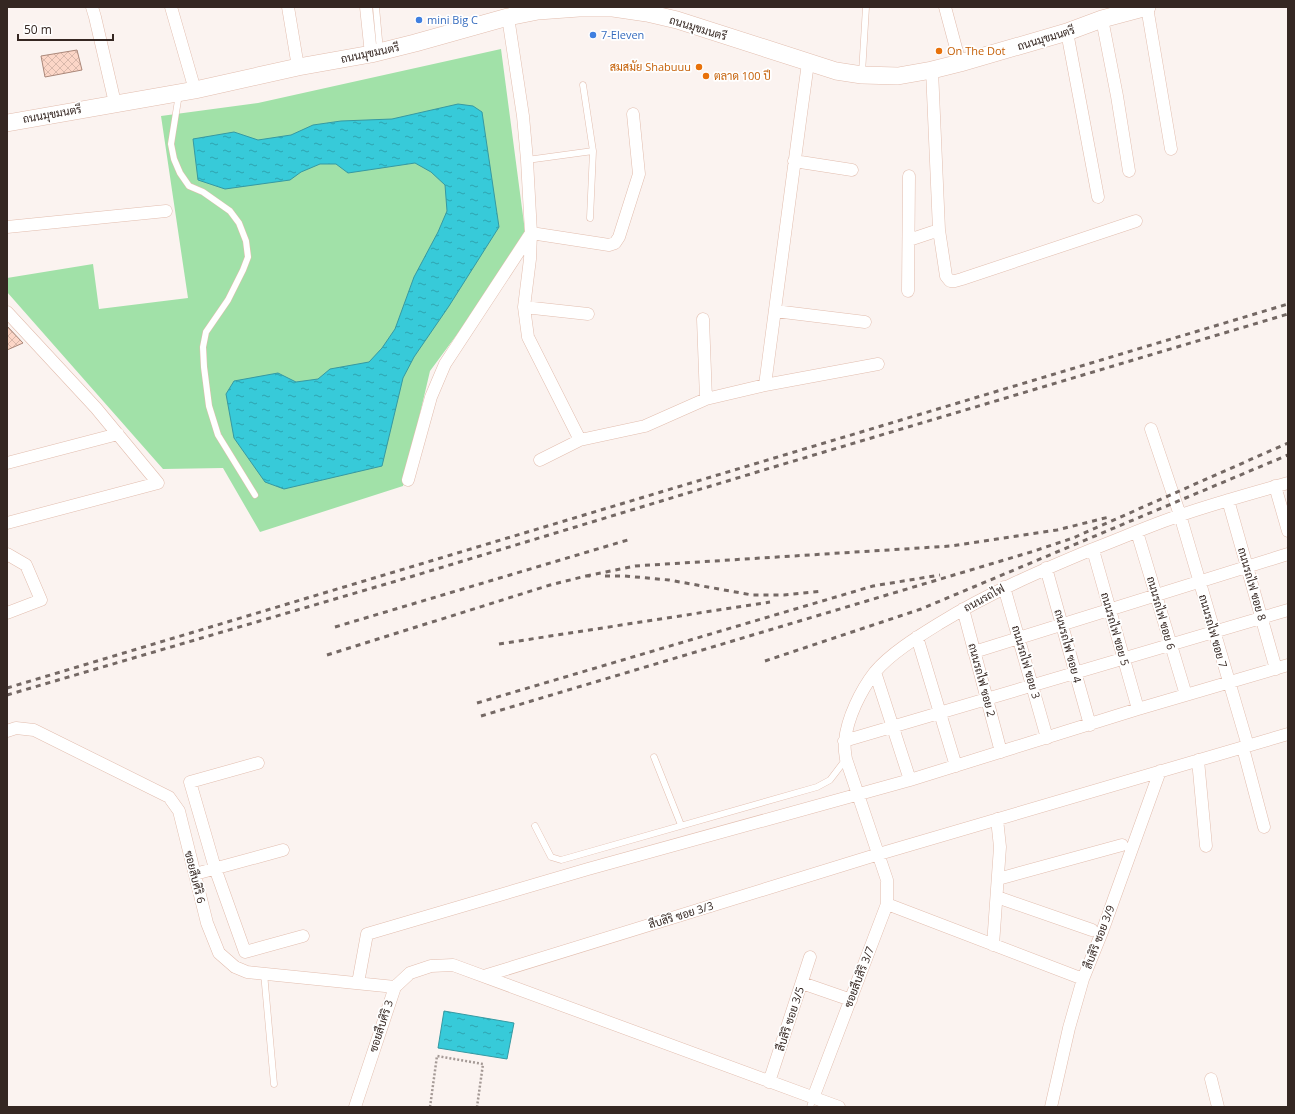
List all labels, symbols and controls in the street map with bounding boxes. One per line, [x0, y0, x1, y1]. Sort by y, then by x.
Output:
place label: mini Big C [427, 12, 478, 27]
street label: ถนนมุขมนตรี [667, 12, 729, 45]
marker: mini Big C [414, 15, 424, 25]
scale bar [18, 16, 113, 42]
text: 50 m [24, 21, 52, 38]
street label: ถนนมุขมนตรี [1015, 22, 1077, 55]
place label: 7-Eleven [601, 27, 644, 42]
marker: 7-Eleven [588, 30, 598, 40]
street label: ถนนมุขมนตรี [339, 39, 401, 68]
place label: On The Dot [947, 43, 1006, 58]
marker: On The Dot [934, 46, 944, 56]
place label: สมสมัย Shabuuu [610, 59, 691, 74]
marker: สมสมัย Shabuuu [694, 62, 704, 72]
place label: ตลาด 100 ปี [714, 68, 771, 83]
marker: ตลาด 100 ปี [701, 71, 711, 81]
street label: ถนนมุขมนตรี [21, 101, 83, 128]
street label: ถนนรถไฟ ซอย 8 [1235, 545, 1270, 622]
street label: ถนนรถไฟ ซอย 6 [1144, 574, 1179, 651]
street label: ถนนรถไฟ [961, 580, 1007, 615]
street label: ถนนรถไฟ ซอย 5 [1098, 590, 1133, 667]
street label: ถนนรถไฟ ซอย 7 [1196, 592, 1231, 669]
street label: ถนนรถไฟ ซอย 4 [1051, 607, 1086, 685]
street label: ถนนรถไฟ ซอย 3 [1009, 623, 1044, 700]
street label: ถนนรถไฟ ซอย 2 [965, 641, 1000, 718]
street label: ซอยสืบศิริ 6 [182, 849, 209, 905]
street label: สืบสิริ ซอย 3/3 [647, 898, 715, 931]
street label: สืบสิริ ซอย 3/9 [1080, 903, 1118, 971]
street label: ซอยสืบสิริ 3/7 [840, 944, 877, 1009]
street label: สืบสิริ ซอย 3/5 [772, 985, 807, 1053]
street label: ซอยสืบศิริ 3 [365, 998, 396, 1054]

